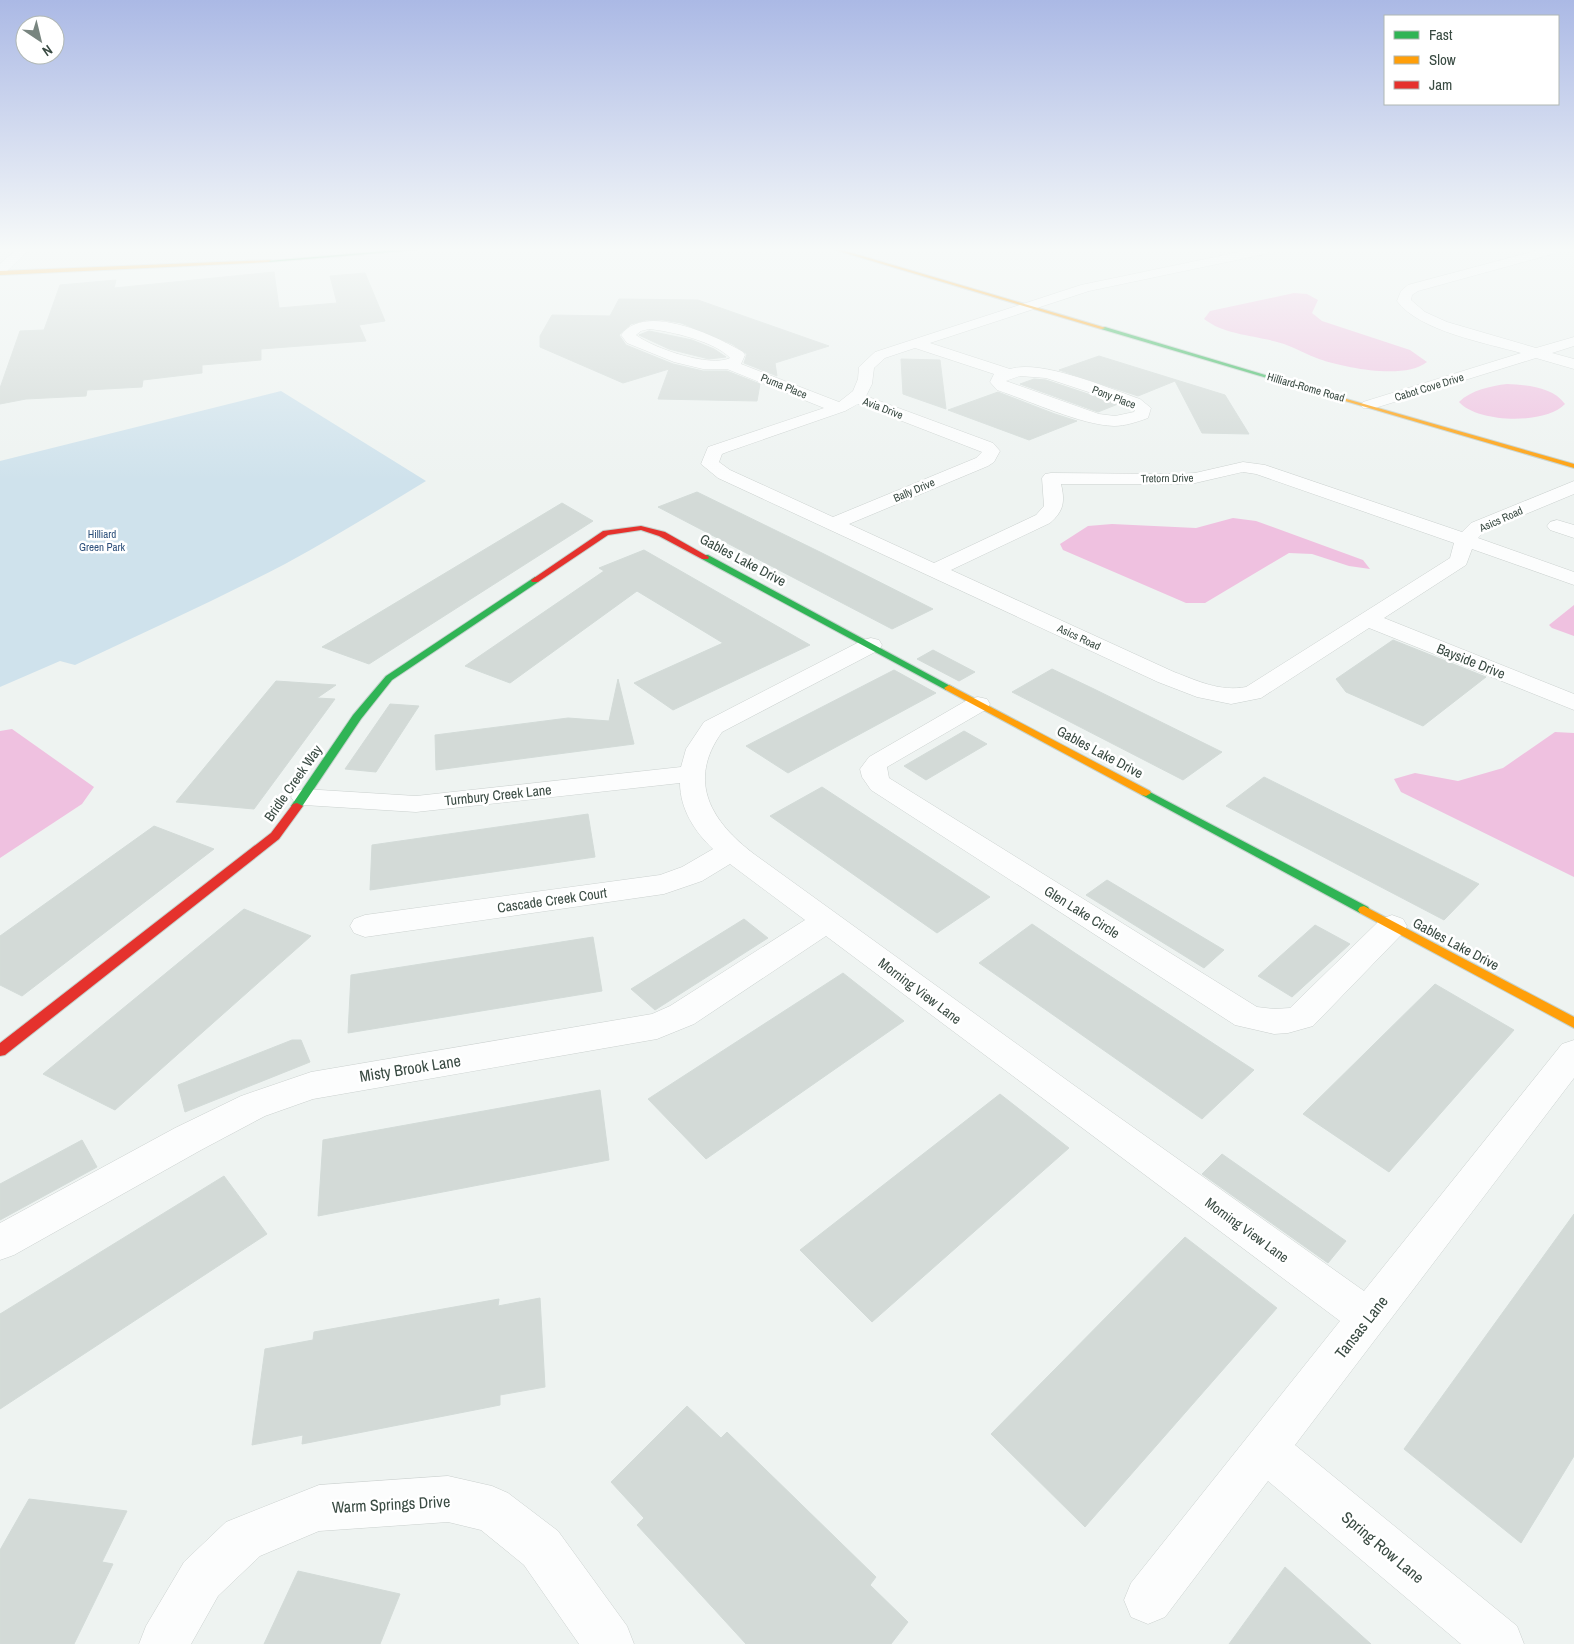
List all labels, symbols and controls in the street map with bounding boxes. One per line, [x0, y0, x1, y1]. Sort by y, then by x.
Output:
north arrow [15, 15, 65, 65]
legend [1384, 15, 1559, 105]
text: Fast [1429, 24, 1453, 45]
text: N [39, 41, 56, 60]
text: Slow [1429, 49, 1456, 70]
text: Jam [1429, 74, 1452, 95]
street label: Hilliard-Rome Road [1266, 369, 1346, 405]
street label: Puma Place [759, 370, 809, 402]
street label: Cabot Cove Drive [1393, 370, 1465, 404]
street label: Pony Place [1090, 382, 1138, 412]
street label: Avia Drive [860, 394, 905, 422]
street label: Tretorn Drive [1140, 471, 1194, 485]
street label: Bally Drive [891, 475, 937, 505]
street label: Asics Road [1476, 503, 1525, 535]
park label: Hilliard Green Park [79, 527, 126, 554]
street label: Gables Lake Drive [697, 530, 789, 590]
street label: Asics Road [1054, 620, 1103, 653]
street label: Bayside Drive [1434, 639, 1508, 683]
street label: Gables Lake Drive [1054, 722, 1146, 782]
street label: Bridle Creek Way [260, 741, 326, 825]
street label: Turnbury Creek Lane [444, 780, 552, 810]
street label: Glen Lake Circle [1041, 882, 1123, 942]
street label: Cascade Creek Court [496, 883, 608, 917]
street label: Gables Lake Drive [1410, 914, 1502, 974]
street label: Morning View Lane [875, 954, 965, 1028]
street label: Misty Brook Lane [358, 1049, 462, 1087]
street label: Morning View Lane [1202, 1194, 1292, 1266]
street label: Tansas Lane [1329, 1291, 1393, 1363]
street label: Warm Springs Drive [331, 1490, 451, 1518]
street label: Spring Row Lane [1337, 1506, 1429, 1588]

